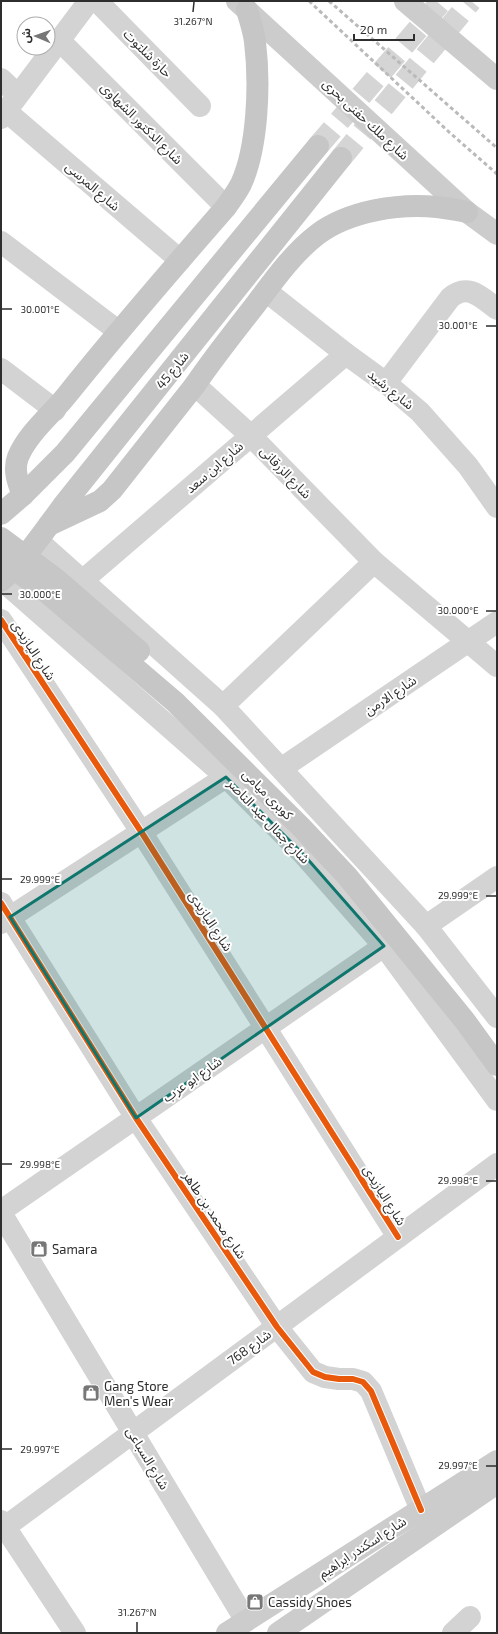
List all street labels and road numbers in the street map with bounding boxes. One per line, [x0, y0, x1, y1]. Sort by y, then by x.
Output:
street label: حارة شلتوت [120, 25, 176, 81]
street label: شارع ملك حفنى بحرى [318, 75, 412, 165]
street label: شارع الدكتور الشهاوى [96, 79, 186, 169]
street label: شارع المرسى [61, 158, 123, 216]
street label: شارع 45 [152, 348, 194, 394]
street label: شارع رشيد [363, 366, 417, 415]
street label: شارع ابن سعد [182, 438, 248, 499]
street label: شارع الزرقانى [255, 442, 315, 504]
street label: شارع اليازيدى [6, 617, 59, 685]
street label: شارع الارمن [361, 672, 421, 721]
street label: كوبرى ميامى [239, 765, 297, 824]
street label: شارع جمال عبد الناصر [222, 775, 313, 869]
street label: شارع اليازيدى [183, 888, 236, 956]
street label: شارع ابو عرب [159, 1053, 226, 1108]
street label: شارع اليازيدى [358, 1162, 410, 1230]
street label: شارع محمد بن طاهر [177, 1168, 250, 1263]
street label: شارع 768 [224, 1326, 276, 1371]
street label: شارع السباعى [121, 1424, 173, 1494]
street label: شارع اسكندر ابراهيم [315, 1513, 410, 1584]

